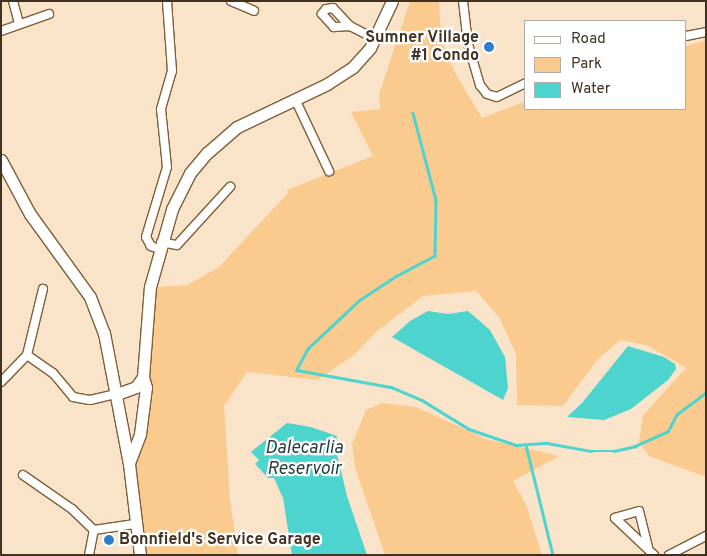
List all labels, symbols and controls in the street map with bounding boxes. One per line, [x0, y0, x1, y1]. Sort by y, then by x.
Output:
legend [524, 20, 687, 110]
place label: Sumner Village #1 Condo [365, 28, 479, 66]
text: Road [571, 30, 606, 49]
marker: Sumner Village #1 Condo [483, 41, 495, 53]
text: Park [571, 55, 602, 74]
text: Water [571, 80, 610, 99]
water label: Dalecarlia Reservoir [265, 439, 343, 482]
place label: Bonnfield's Service Garage [119, 530, 321, 550]
marker: Bonnfield's Service Garage [103, 534, 115, 546]

